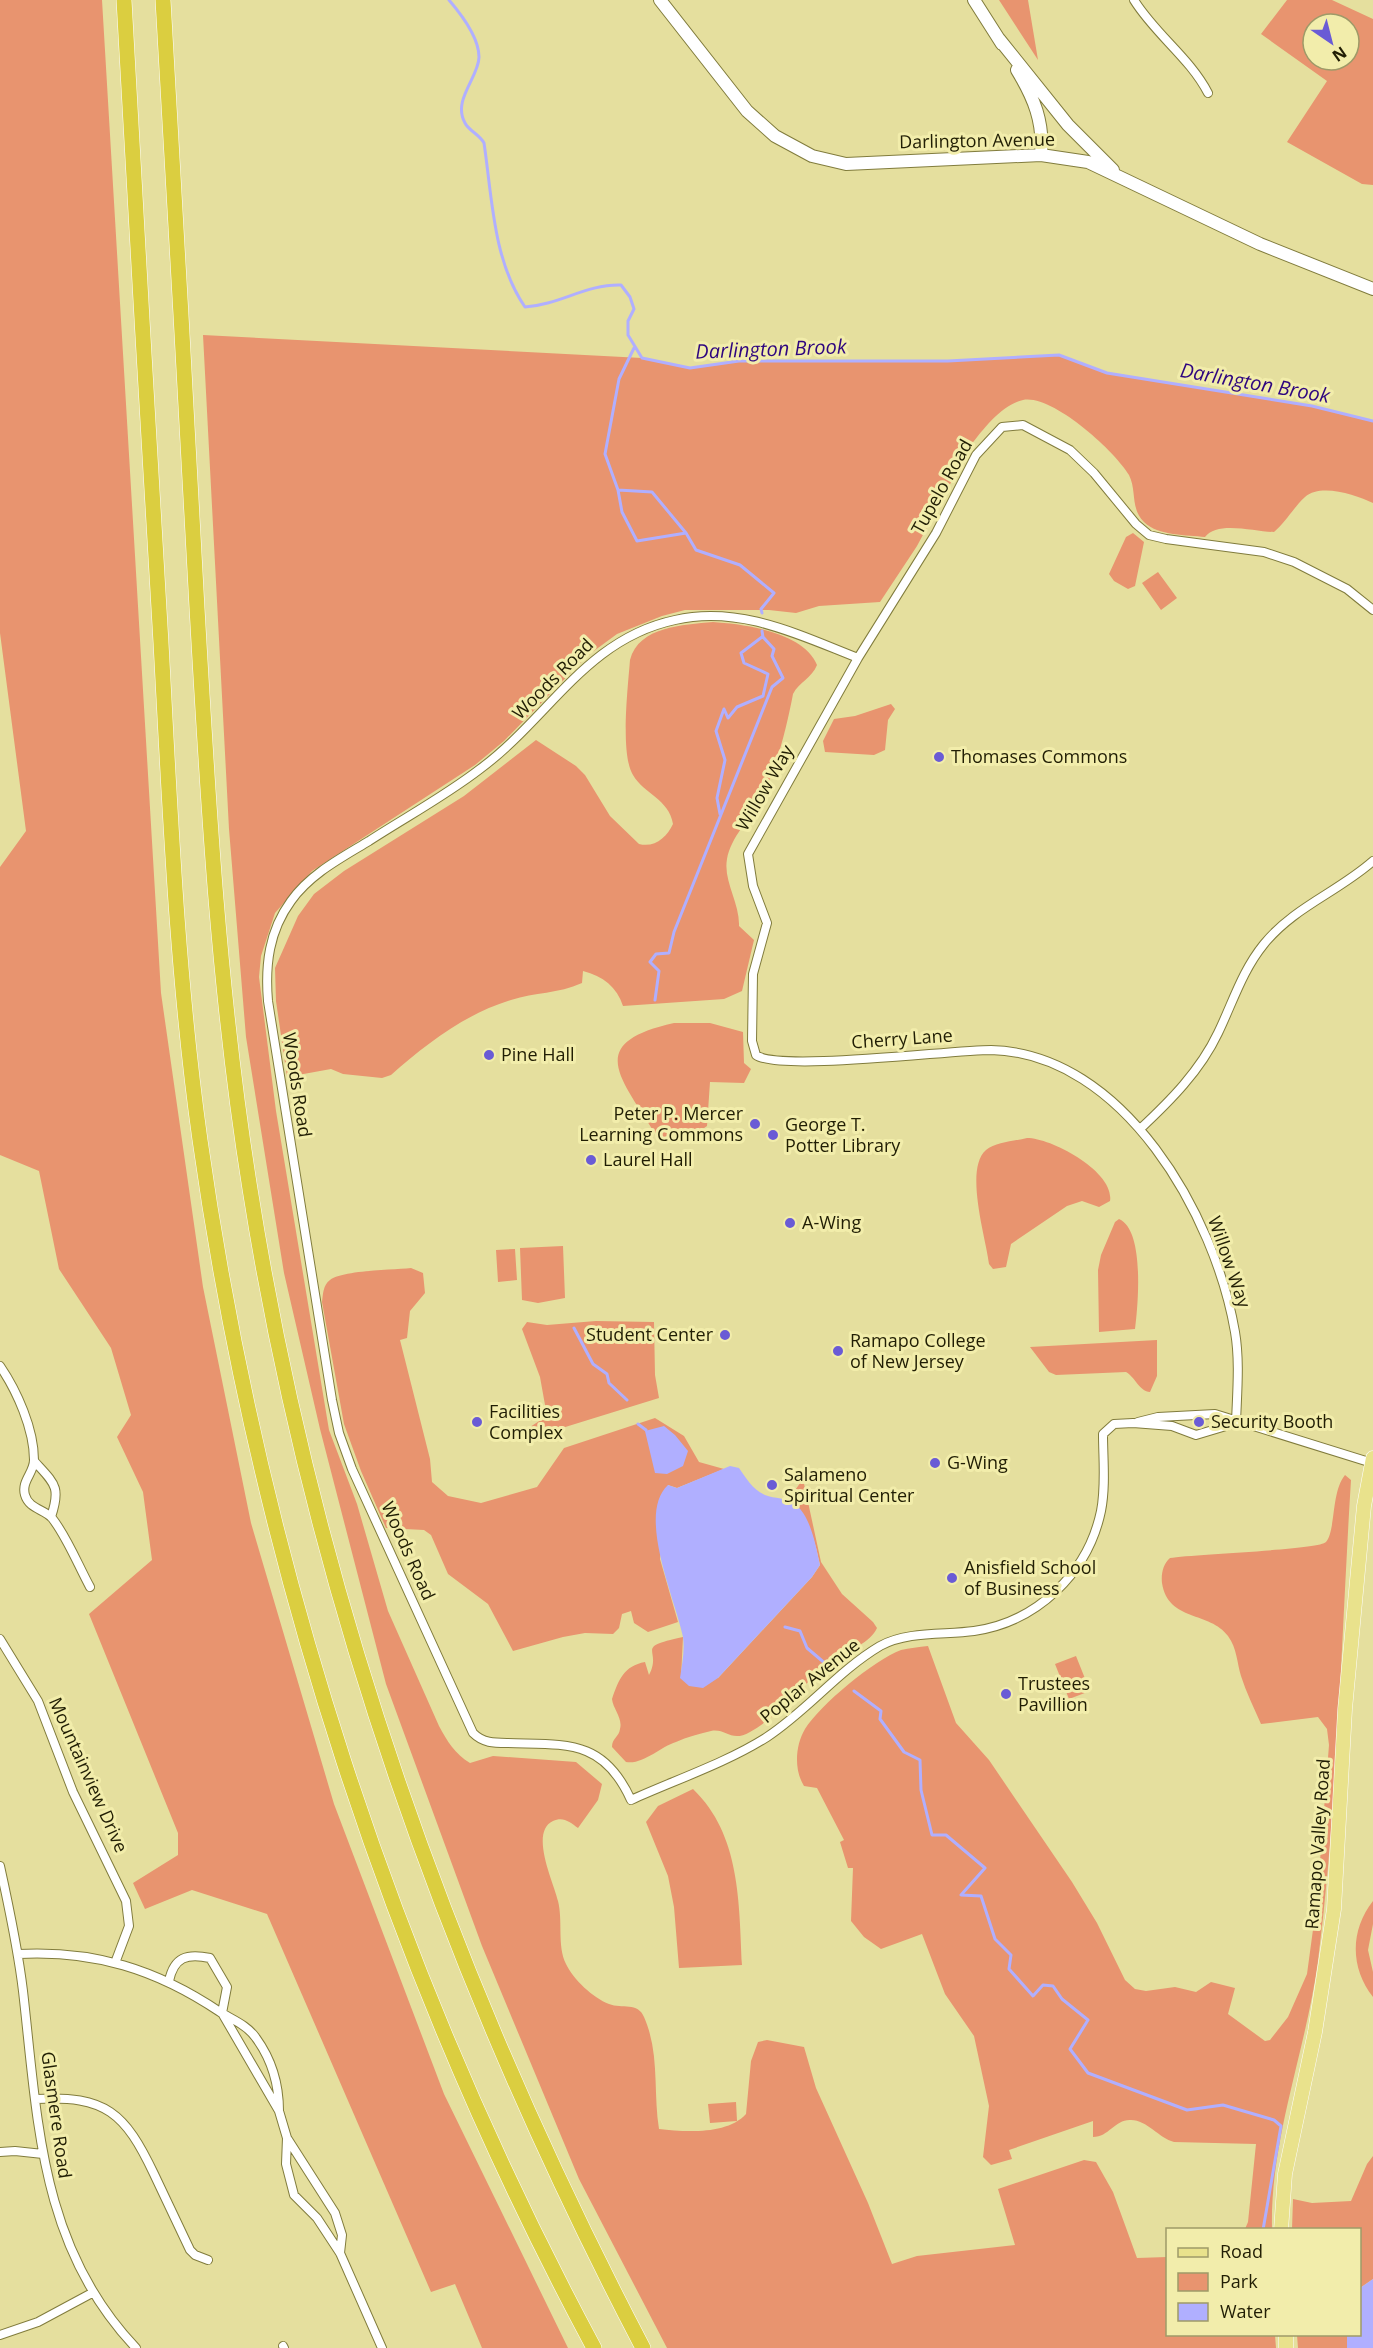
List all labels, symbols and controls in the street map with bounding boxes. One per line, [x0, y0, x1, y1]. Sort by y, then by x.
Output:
north arrow [1301, 12, 1361, 72]
text: N [1328, 42, 1351, 67]
street label: Darlington Avenue [899, 127, 1055, 153]
water label: Darlington Brook [695, 332, 848, 365]
water label: Darlington Brook [1178, 356, 1333, 409]
street label: Tupelo Road [905, 435, 977, 538]
street label: Woods Road [507, 633, 598, 724]
street label: Willow Way [730, 739, 799, 835]
place label: Thomases Commons [951, 744, 1127, 768]
marker: Thomases Commons [932, 750, 946, 764]
street label: Cherry Lane [850, 1022, 953, 1054]
street label: Woods Road [278, 1031, 318, 1139]
place label: Pine Hall [501, 1042, 575, 1066]
marker: Pine Hall [482, 1048, 496, 1062]
place label: Peter P. Mercer Learning Commons [579, 1101, 744, 1146]
place label: George T. Potter Library [785, 1112, 901, 1157]
marker: Peter P. Mercer Learning Commons [748, 1117, 762, 1131]
marker: George T. Potter Library [766, 1128, 780, 1142]
place label: Laurel Hall [603, 1147, 692, 1171]
marker: Laurel Hall [584, 1153, 598, 1167]
place label: A-Wing [802, 1210, 861, 1234]
street label: Willow Way [1203, 1213, 1257, 1312]
marker: A-Wing [783, 1216, 797, 1230]
place label: Student Center [586, 1322, 714, 1346]
marker: Student Center [718, 1328, 732, 1342]
place label: Ramapo College of New Jersey [850, 1328, 986, 1373]
marker: Ramapo College of New Jersey [831, 1344, 845, 1358]
place label: Facilities Complex [489, 1399, 563, 1444]
place label: Security Booth [1211, 1409, 1333, 1433]
marker: Facilities Complex [470, 1415, 484, 1429]
marker: Security Booth [1192, 1415, 1206, 1429]
place label: G-Wing [947, 1450, 1008, 1474]
marker: G-Wing [928, 1456, 942, 1470]
place label: Salameno Spiritual Center [784, 1462, 915, 1507]
marker: Salameno Spiritual Center [765, 1478, 779, 1492]
street label: Woods Road [376, 1498, 441, 1604]
place label: Anisfield School of Business [964, 1555, 1096, 1600]
marker: Anisfield School of Business [945, 1571, 959, 1585]
street label: Poplar Avenue [754, 1633, 864, 1728]
place label: Trustees Pavillion [1018, 1671, 1090, 1716]
marker: Trustees Pavillion [999, 1687, 1013, 1701]
street label: Mountainview Drive [44, 1693, 134, 1856]
street label: Ramapo Valley Road [1299, 1758, 1335, 1930]
street label: Glasmere Road [36, 2050, 78, 2180]
legend [1166, 2228, 1361, 2336]
text: Road [1220, 2239, 1263, 2263]
text: Park [1220, 2269, 1258, 2293]
text: Water [1220, 2299, 1271, 2323]

